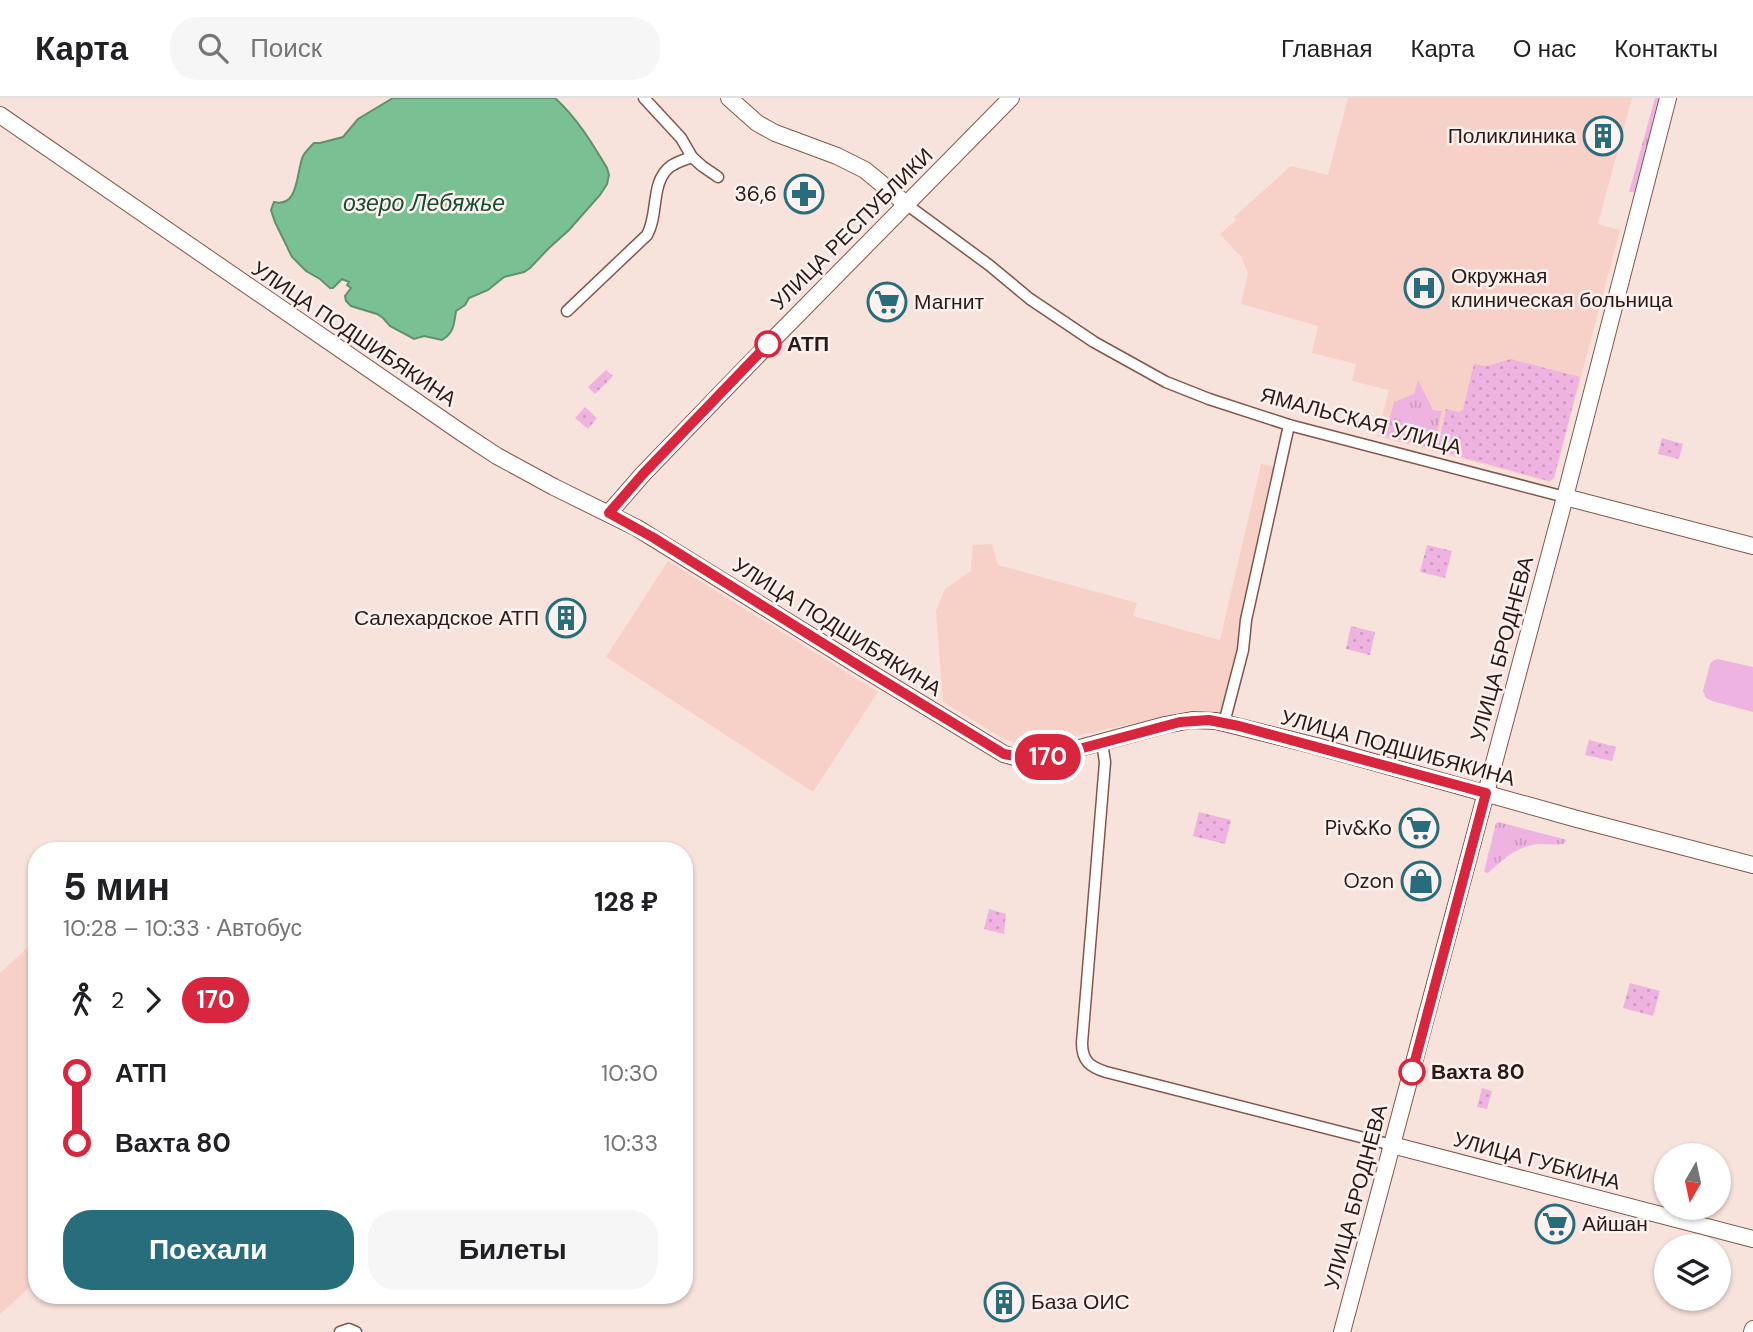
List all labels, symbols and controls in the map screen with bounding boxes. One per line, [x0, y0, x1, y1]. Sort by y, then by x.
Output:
search box [170, 17, 660, 80]
text: Карта [35, 27, 128, 70]
icon: search [194, 29, 232, 67]
text: Поиск [250, 31, 322, 65]
text: Главная [1281, 33, 1372, 64]
text: Карта [1410, 33, 1475, 64]
text: О нас [1513, 33, 1576, 64]
text: Контакты [1614, 33, 1718, 64]
building icon: Поликлиника [1582, 115, 1624, 157]
place label: Поликлиника [1448, 122, 1576, 150]
street label: УЛИЦА РЕСПУБЛИКИ [765, 142, 939, 316]
pharmacy icon: 36,6 [783, 173, 825, 215]
place label: 36,6 [734, 180, 777, 208]
water label: озеро Лебяжье [343, 188, 505, 218]
street label: УЛИЦА ПОДШИБЯКИНА [246, 255, 462, 413]
place label: Окружная клиническая больница [1451, 262, 1673, 314]
hospital icon: Окружная клиническая больница [1403, 267, 1445, 309]
supermarket icon: Магнит [866, 281, 908, 323]
place label: Магнит [914, 288, 984, 316]
place label: АТП [787, 330, 829, 358]
marker: АТП [755, 331, 781, 357]
street label: ЯМАЛЬСКАЯ УЛИЦА [1257, 381, 1465, 461]
street label: УЛИЦА ПОДШИБЯКИНА [727, 551, 947, 703]
street label: УЛИЦА БРОДНЕВА [1464, 553, 1540, 745]
building icon: Салехардское АТП [545, 597, 587, 639]
place label: Салехардское АТП [354, 604, 539, 632]
street label: УЛИЦА ПОДШИБЯКИНА [1278, 703, 1518, 793]
line badge: 170 [1008, 734, 1088, 780]
text: 170 [1029, 741, 1067, 772]
supermarket icon: Piv&Ko [1398, 807, 1440, 849]
place label: Piv&Ko [1325, 814, 1392, 842]
shop icon: Ozon [1400, 860, 1442, 902]
text: 5 мин [63, 862, 170, 912]
place label: Ozon [1344, 867, 1394, 895]
text: 128 ₽ [594, 885, 658, 919]
text: 10:28 – 10:33 · Автобус [63, 913, 302, 943]
icon: walk [63, 981, 101, 1019]
icon: forward [134, 981, 172, 1019]
text: 170 [196, 984, 235, 1015]
text: 2 [111, 985, 124, 1015]
text: АТП [115, 1056, 167, 1090]
text: 10:30 [601, 1058, 658, 1088]
place label: Вахта 80 [1431, 1058, 1525, 1086]
marker: Вахта 80 [1399, 1059, 1425, 1085]
street label: УЛИЦА БРОДНЕВА [1318, 1101, 1394, 1293]
street label: УЛИЦА ГУБКИНА [1450, 1125, 1624, 1197]
text: Вахта 80 [115, 1126, 231, 1160]
text: 10:33 [603, 1128, 658, 1158]
north arrow [1654, 1143, 1731, 1220]
map controls [1654, 1143, 1731, 1311]
supermarket icon: Айшан [1534, 1203, 1576, 1245]
button: Поехали [63, 1210, 354, 1290]
button: Билеты [368, 1210, 658, 1290]
place label: Айшан [1582, 1210, 1648, 1238]
button: layers [1654, 1234, 1731, 1311]
building icon: База ОИС [983, 1281, 1025, 1323]
place label: База ОИС [1031, 1288, 1130, 1316]

